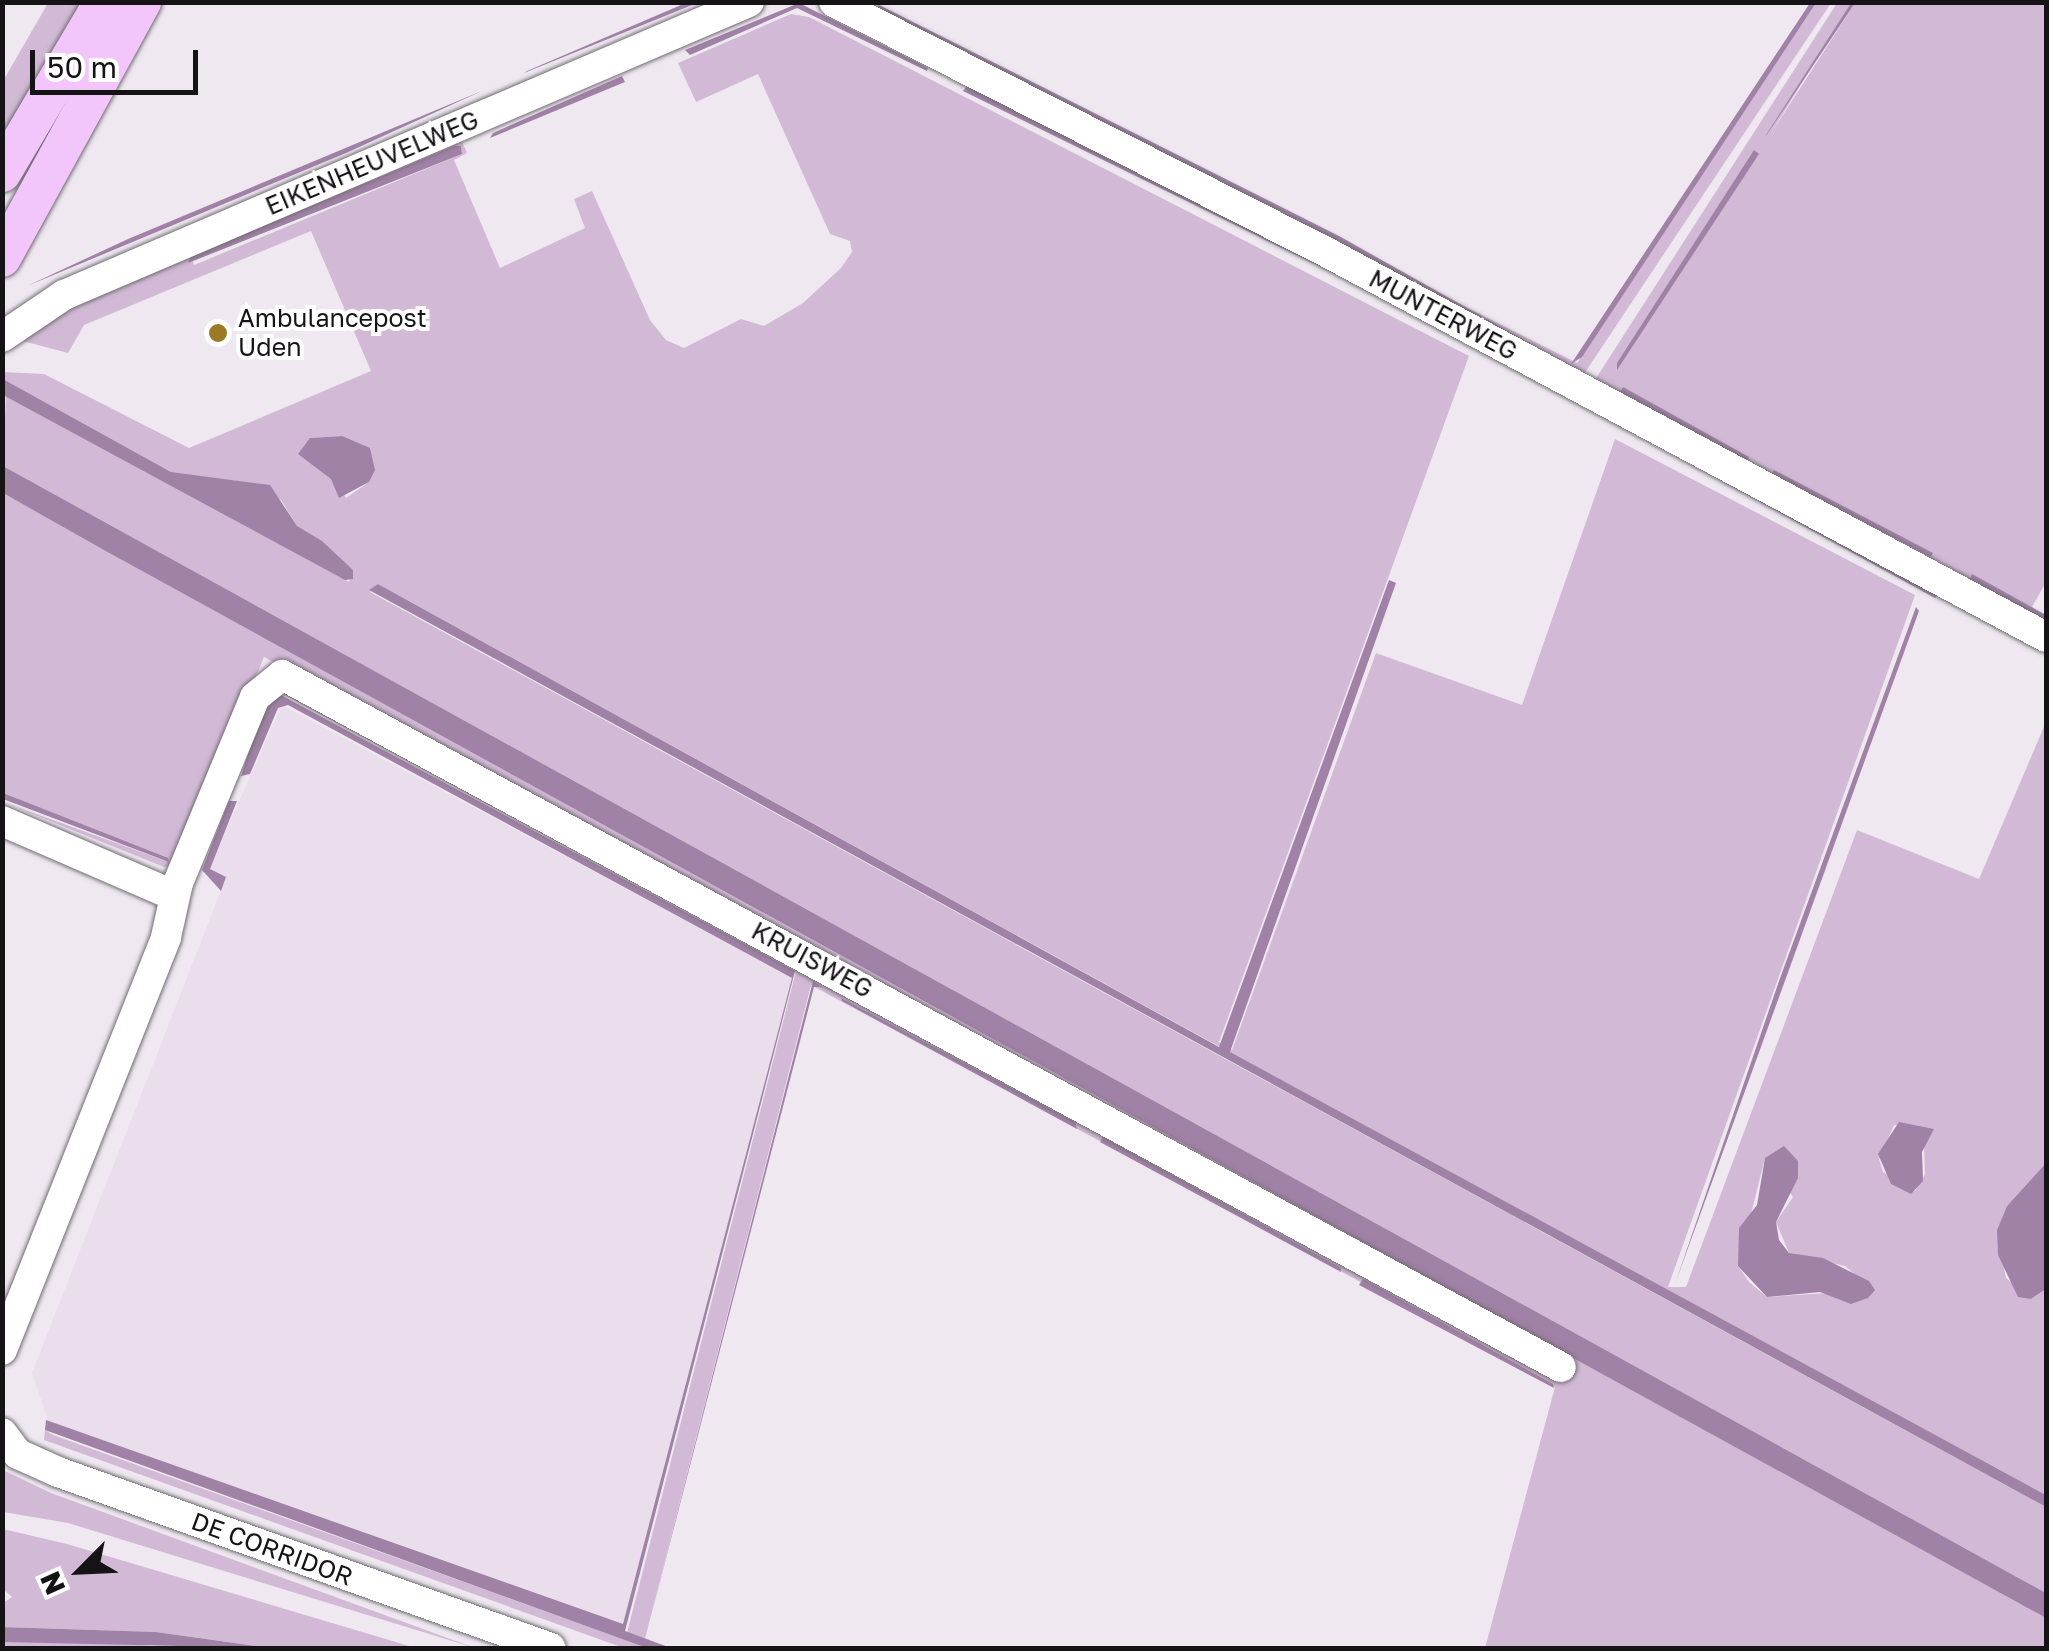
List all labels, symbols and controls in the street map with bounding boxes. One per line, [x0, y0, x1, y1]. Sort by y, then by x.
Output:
scale bar [35, 30, 202, 92]
text: 50 m [47, 49, 117, 85]
street label: EIKENHEUVELWEG [261, 105, 483, 221]
street label: MUNTERWEG [1364, 263, 1522, 367]
place label: Ambulancepost Uden [238, 304, 427, 363]
marker: Ambulancepost Uden [207, 322, 229, 344]
street label: KRUISWEG [746, 916, 878, 1004]
street label: DE CORRIDOR [187, 1506, 357, 1592]
north arrow [30, 1521, 130, 1621]
text: N [33, 1567, 72, 1600]

